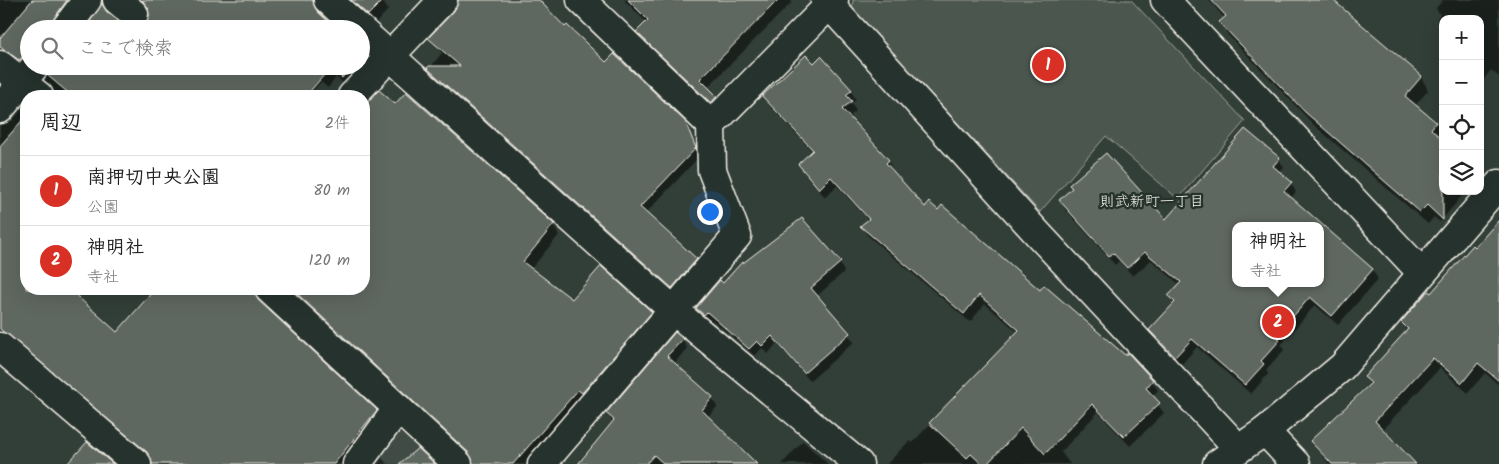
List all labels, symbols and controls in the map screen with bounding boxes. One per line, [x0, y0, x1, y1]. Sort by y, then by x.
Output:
map controls [1439, 15, 1484, 195]
button: + [1439, 15, 1484, 60]
search box [20, 20, 370, 75]
icon: search [38, 34, 66, 62]
text: ここで検索 [78, 34, 173, 64]
pin: 1 [1032, 46, 1064, 84]
button: − [1439, 60, 1484, 105]
button: locate [1439, 105, 1484, 150]
text: 周辺 [40, 107, 82, 140]
text: 2件 [325, 111, 350, 136]
button: layers [1439, 150, 1484, 195]
text: 南押切中央公園 [87, 163, 220, 193]
text: 1 [54, 178, 58, 203]
text: 80 m [313, 178, 350, 203]
district label: 則武新町一丁目 [1099, 190, 1205, 214]
text: 公園 [87, 195, 119, 220]
your location [697, 199, 723, 225]
popup [1232, 222, 1324, 287]
text: 神明社 [1249, 227, 1307, 257]
text: 神明社 [87, 233, 144, 263]
text: 2 [51, 248, 61, 273]
text: 120 m [309, 248, 350, 273]
text: 寺社 [1249, 259, 1282, 284]
text: 寺社 [87, 265, 119, 290]
pin: 2 [1262, 303, 1294, 341]

